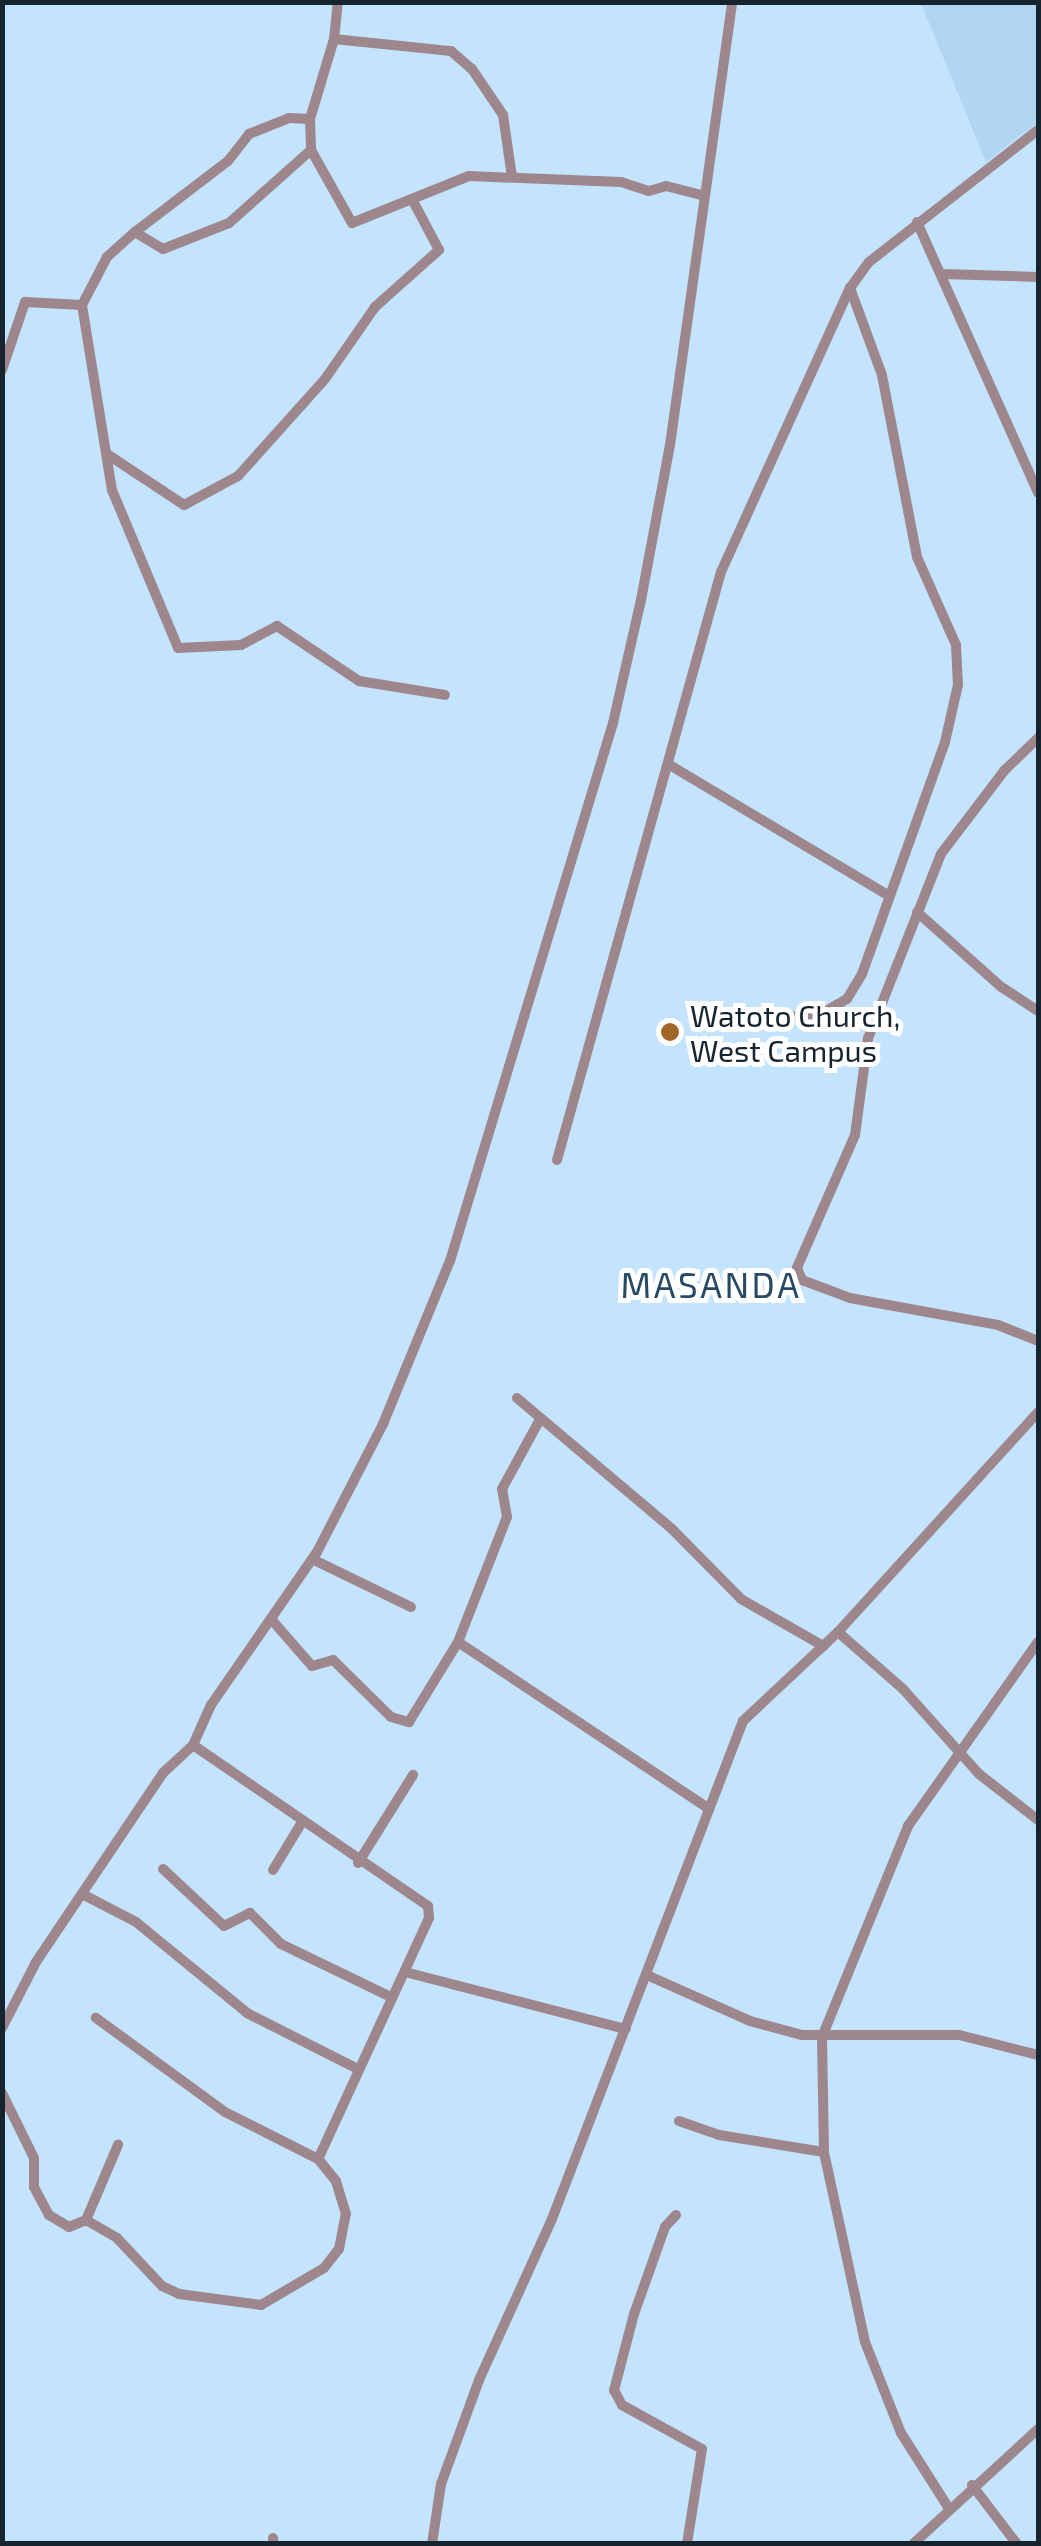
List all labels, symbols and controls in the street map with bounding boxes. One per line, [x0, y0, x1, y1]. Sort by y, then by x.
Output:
place label: Watoto Church, West Campus [690, 997, 900, 1068]
marker: Watoto Church, West Campus [659, 1021, 681, 1043]
district label: MASANDA [621, 1263, 801, 1305]

